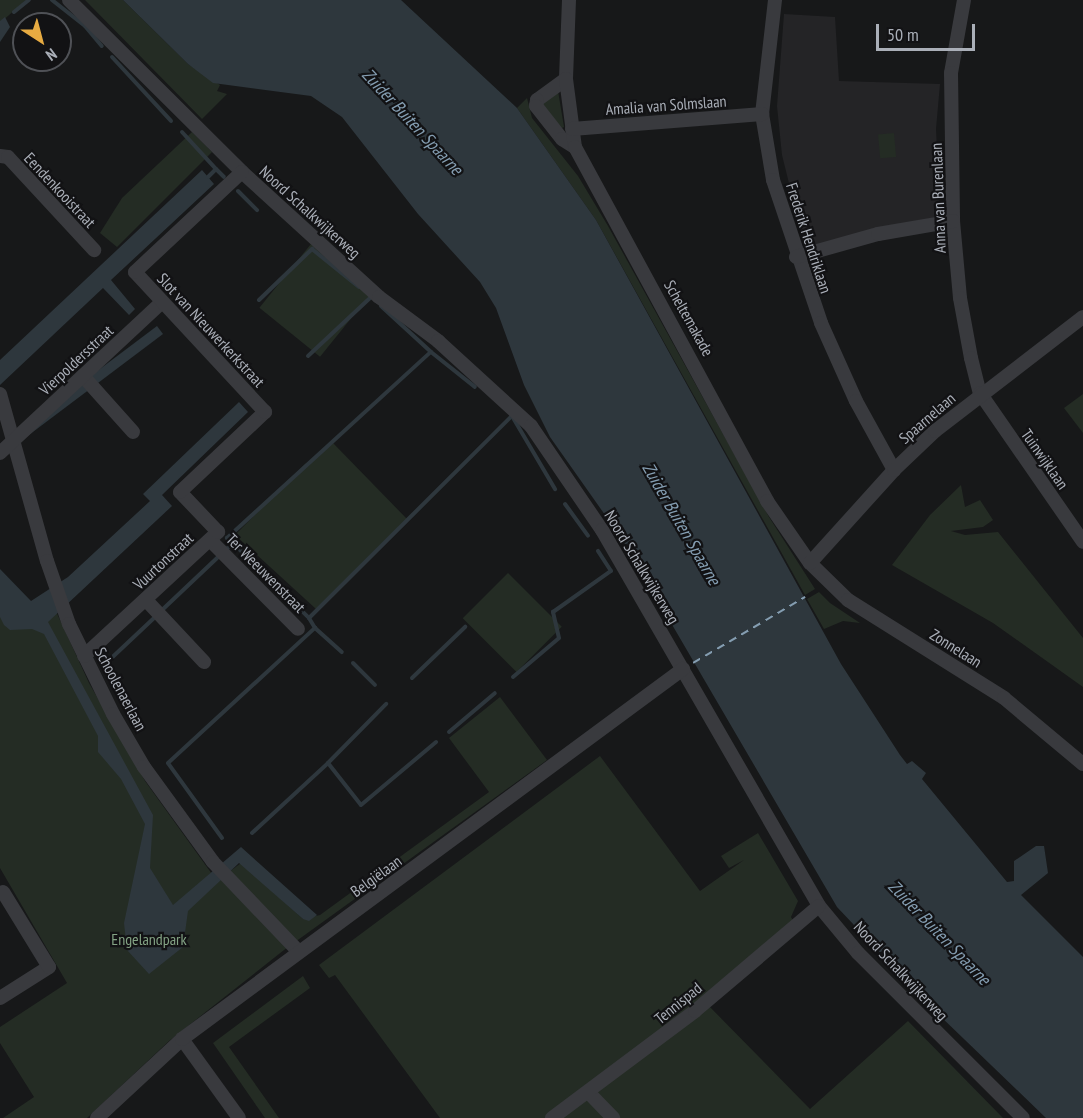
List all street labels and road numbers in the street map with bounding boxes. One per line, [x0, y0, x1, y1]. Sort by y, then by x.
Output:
street label: Amalia van Solmslaan [605, 91, 727, 119]
street label: Anna van Burenlaan [926, 142, 950, 254]
street label: Eendenkooistraat [20, 148, 100, 232]
street label: Noord Schalkwijkerweg [256, 162, 364, 262]
street label: Frederik Hendriklaan [782, 180, 836, 296]
street label: Slot van Nieuwerkerkstraat [153, 269, 269, 391]
street label: Scheltemakade [660, 277, 718, 359]
street label: Vierpoldersstraat [35, 321, 117, 399]
street label: Spaarnelaan [895, 388, 959, 448]
street label: Tuinwijklaan [1017, 425, 1073, 493]
street label: Noord Schalkwijkerweg [601, 507, 683, 627]
street label: Vuurtonstraat [129, 528, 197, 594]
street label: Ter Weeuwenstraat [222, 529, 310, 617]
street label: Zonnelaan [927, 625, 985, 671]
street label: Schoolenaerlaan [91, 644, 151, 734]
street label: Belgiëlaan [347, 851, 405, 901]
street label: Noord Schalkwijkerweg [850, 917, 952, 1025]
street label: Tennispad [650, 978, 706, 1028]

